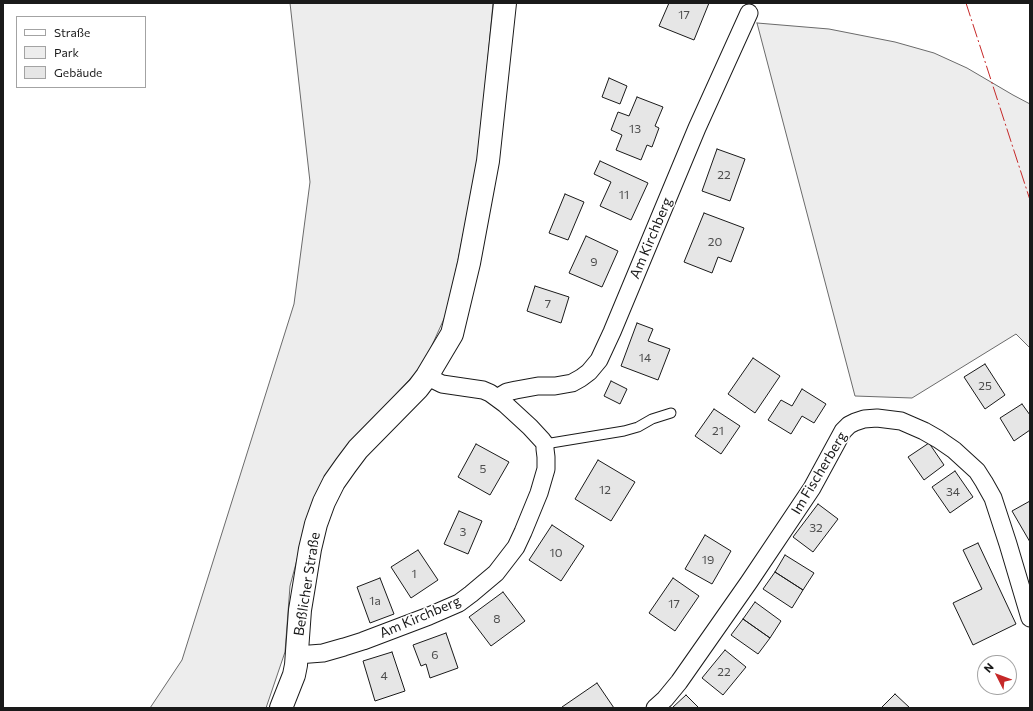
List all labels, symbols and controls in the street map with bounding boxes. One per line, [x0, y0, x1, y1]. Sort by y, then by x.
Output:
house number: 17 [678, 8, 690, 22]
legend [16, 16, 146, 88]
text: Straße [54, 25, 90, 39]
text: Park [54, 45, 79, 59]
text: Gebäude [54, 65, 102, 79]
house number: 13 [629, 122, 641, 136]
house number: 22 [717, 168, 731, 182]
house number: 11 [619, 188, 629, 202]
street label: Am Kirchberg [626, 195, 676, 281]
house number: 20 [708, 235, 722, 249]
house number: 9 [590, 255, 598, 269]
house number: 7 [545, 297, 551, 311]
house number: 14 [639, 351, 651, 365]
house number: 25 [978, 379, 992, 393]
house number: 21 [712, 424, 724, 438]
street label: Im Fischerberg [788, 429, 850, 517]
house number: 5 [480, 462, 486, 476]
house number: 12 [599, 483, 611, 497]
house number: 34 [946, 485, 960, 499]
house number: 32 [809, 521, 823, 535]
house number: 3 [460, 525, 466, 539]
street label: Beßlicher Straße [290, 531, 324, 637]
house number: 10 [550, 546, 562, 560]
house number: 19 [702, 553, 714, 567]
house number: 1 [411, 567, 417, 581]
street label: Am Kirchberg [377, 592, 463, 642]
house number: 1a [369, 594, 381, 608]
house number: 17 [668, 597, 680, 611]
house number: 8 [493, 612, 501, 626]
house number: 6 [431, 648, 439, 662]
north arrow [977, 655, 1017, 695]
text: N [981, 660, 996, 675]
house number: 22 [717, 665, 731, 679]
house number: 4 [380, 669, 388, 683]

